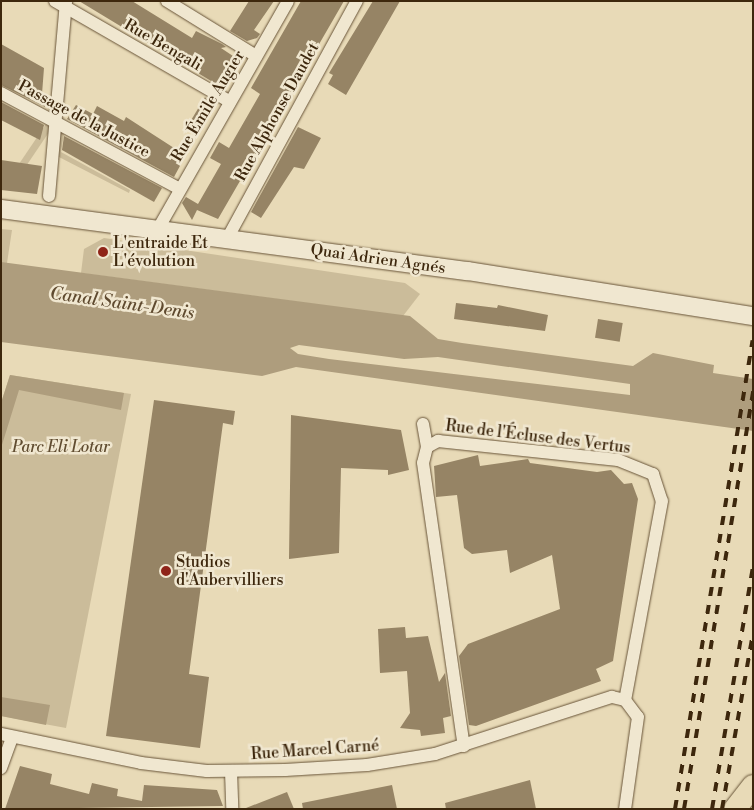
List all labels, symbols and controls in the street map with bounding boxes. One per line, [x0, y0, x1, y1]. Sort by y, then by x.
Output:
street label: Rue Bengali [121, 15, 205, 75]
street label: Rue Alphonse Daudet [231, 39, 323, 185]
street label: Rue Émile Augier [167, 47, 249, 165]
street label: Passage de la Justice [15, 76, 153, 162]
place label: L'entraide Et L'évolution [113, 233, 208, 271]
street label: Quai Adrien Agnés [309, 240, 447, 278]
marker: L'entraide Et L'évolution [97, 246, 109, 258]
water label: Canal Saint-Denis [48, 283, 196, 325]
street label: Rue de l'Écluse des Vertus [444, 416, 632, 458]
park label: Parc Eli Lotar [12, 437, 110, 457]
place label: Studios d'Aubervilliers [176, 552, 283, 590]
marker: Studios d'Aubervilliers [160, 565, 172, 577]
street label: Rue Marcel Carné [250, 736, 380, 764]

